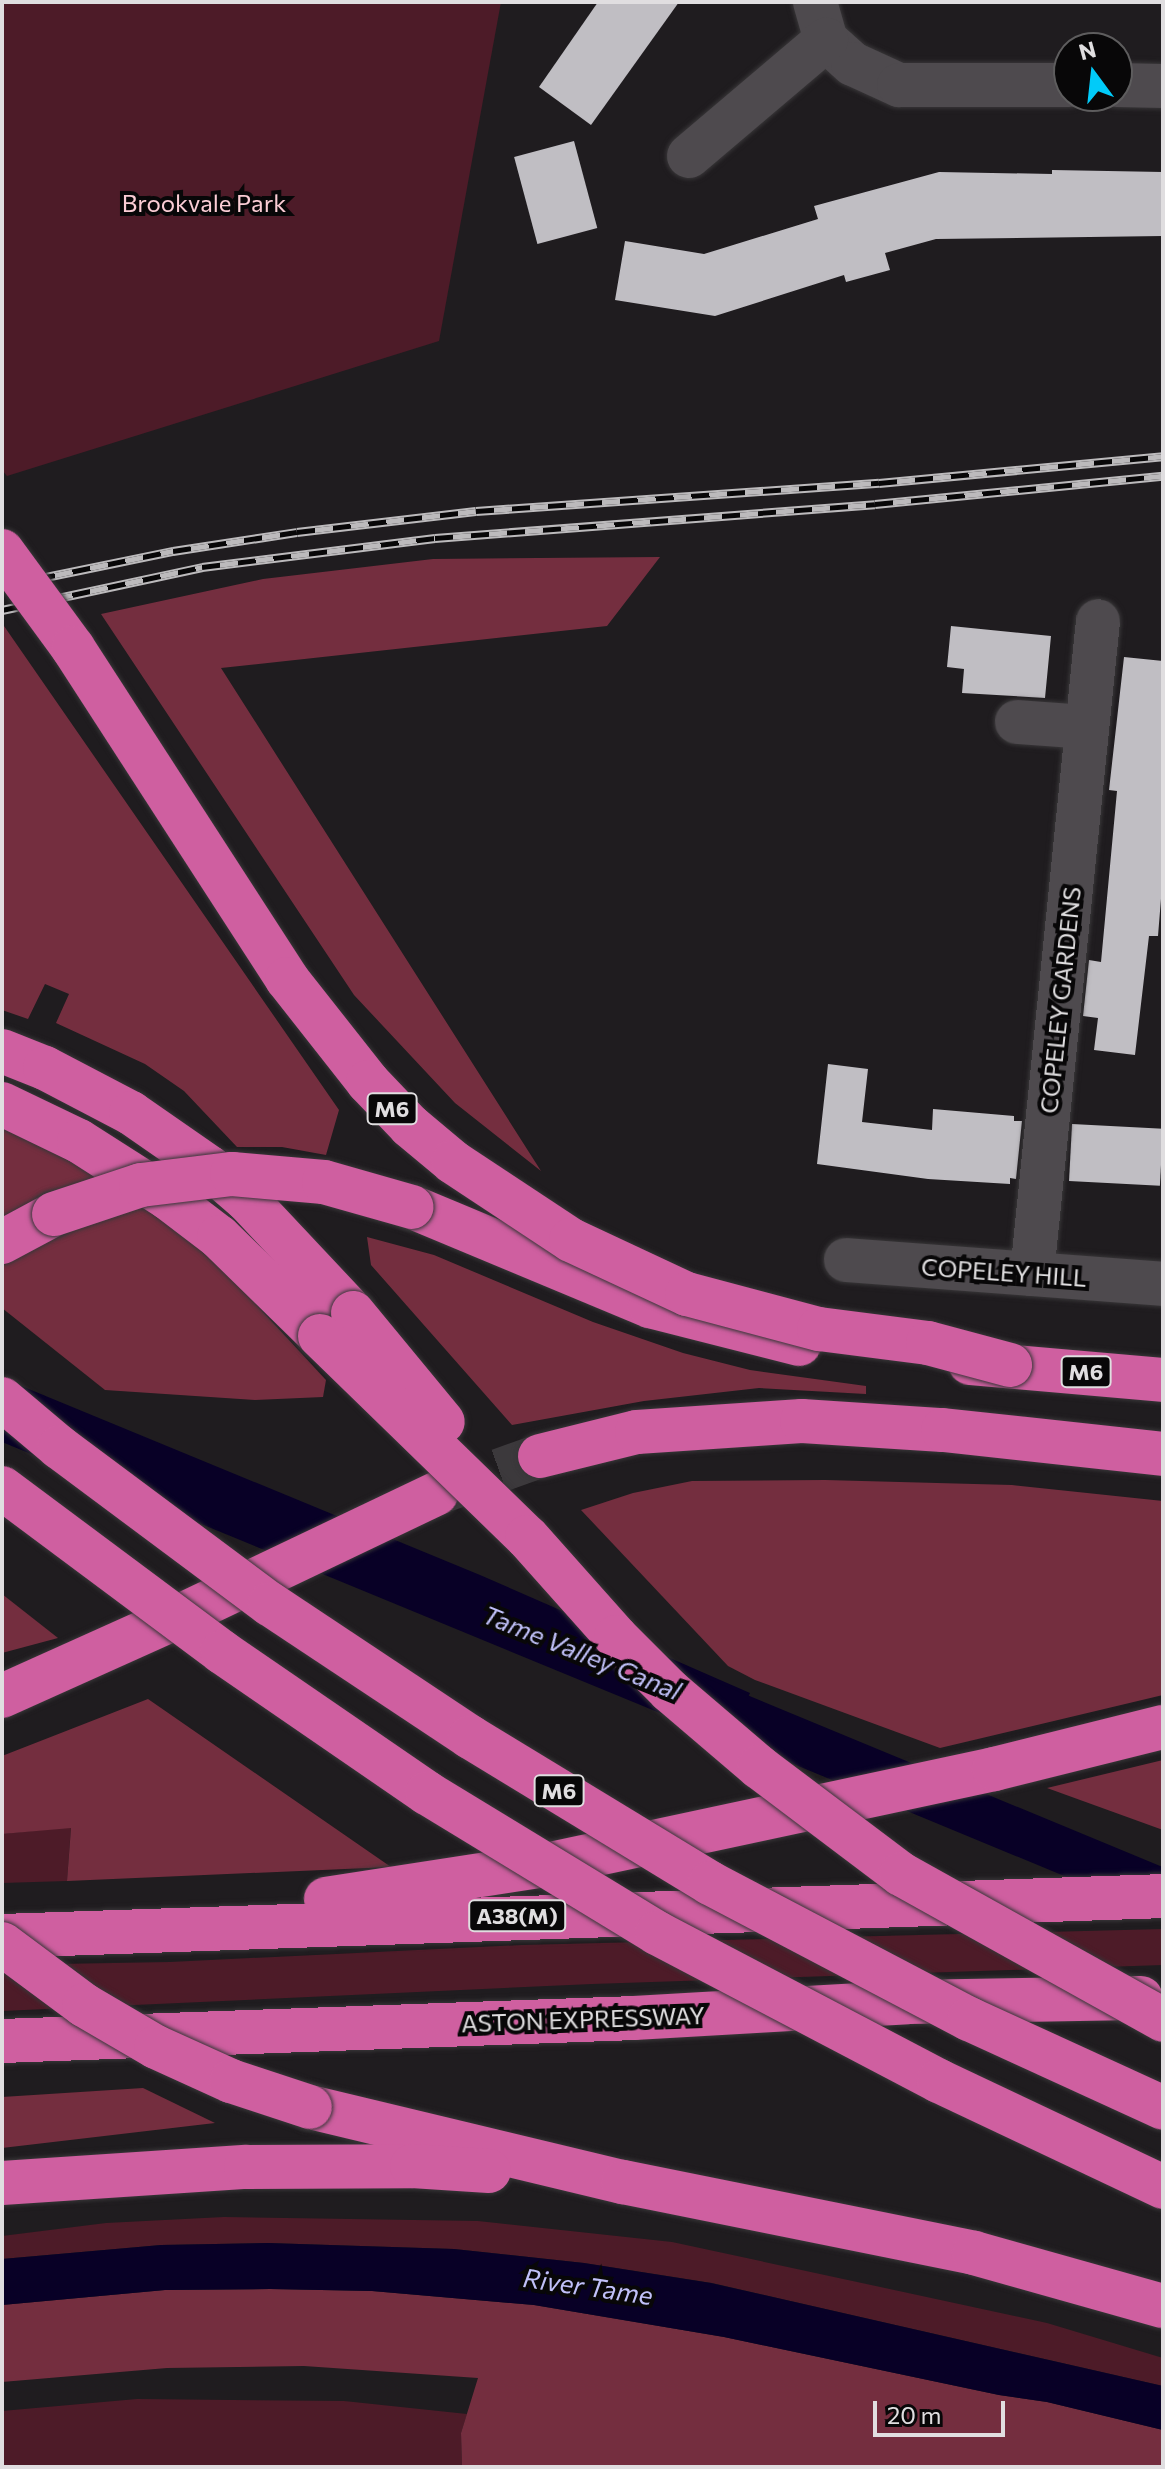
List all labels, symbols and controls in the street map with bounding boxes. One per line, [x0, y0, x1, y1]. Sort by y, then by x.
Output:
north arrow [1053, 32, 1133, 112]
text: N [1076, 35, 1099, 65]
park label: Brookvale Park [122, 189, 286, 217]
street label: COPELEY GARDENS [1034, 885, 1086, 1115]
road number: M6 [366, 1091, 418, 1127]
street label: COPELEY HILL [920, 1252, 1088, 1292]
road number: M6 [1060, 1354, 1112, 1390]
water label: Tame Valley Canal [478, 1598, 686, 1706]
road number: M6 [533, 1773, 585, 1809]
road number: A38(M) [467, 1898, 567, 1934]
street label: ASTON EXPRESSWAY [461, 2000, 705, 2038]
water label: River Tame [521, 2261, 655, 2311]
scale bar [877, 2385, 1009, 2435]
text: 20 m [887, 2400, 941, 2429]

